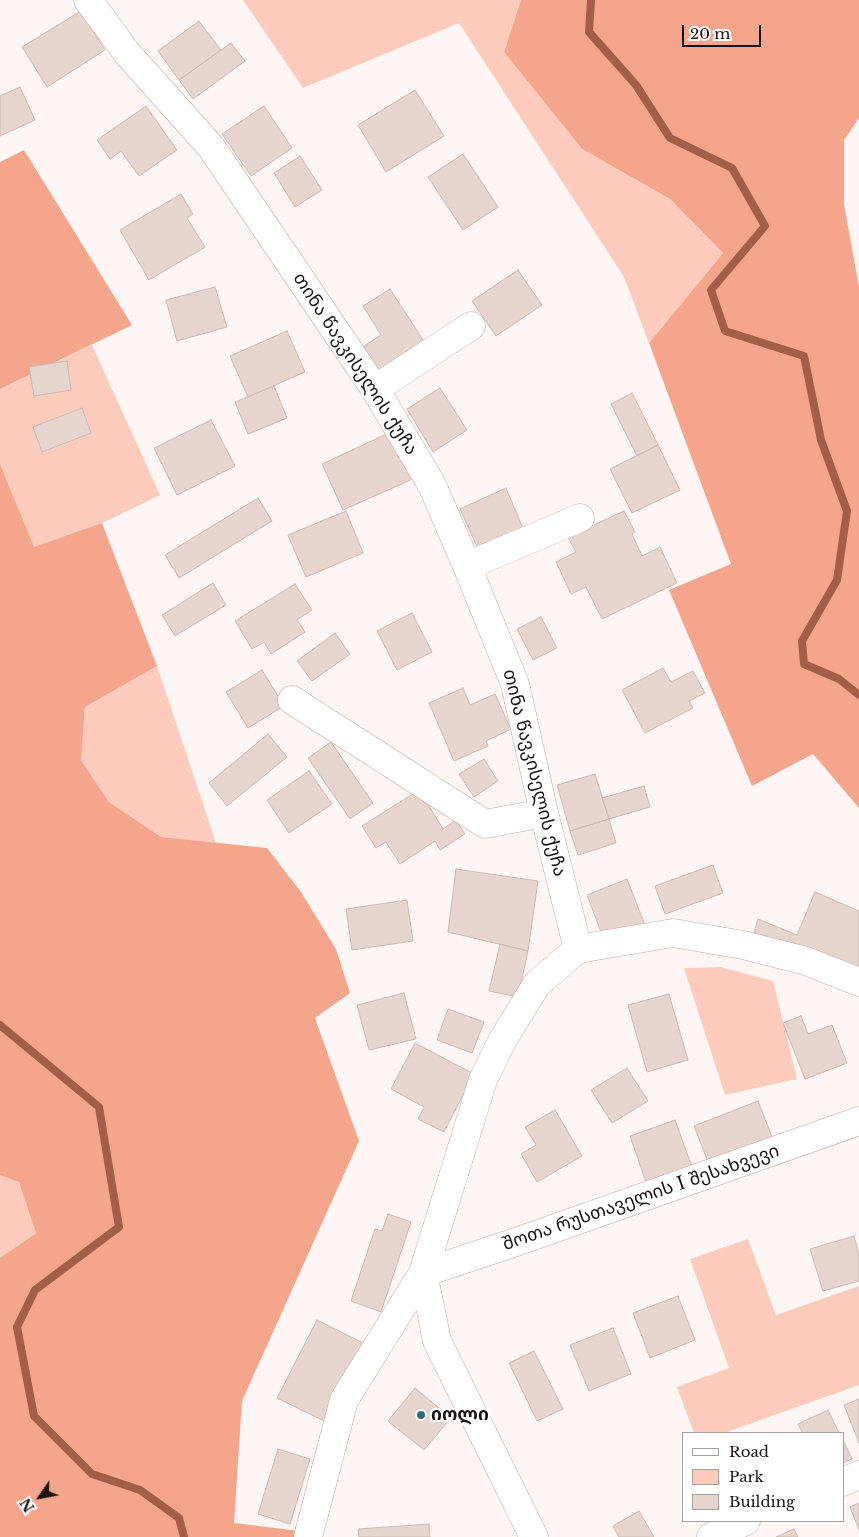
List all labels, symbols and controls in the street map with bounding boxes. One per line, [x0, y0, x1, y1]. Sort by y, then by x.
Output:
scale bar [684, 15, 763, 47]
text: 20 m [690, 24, 730, 43]
street label: თინა წავკისელის ქუჩა [288, 269, 422, 459]
street label: თინა წავკისელის ქუჩა [498, 667, 570, 879]
street label: შოთა რუსთაველის I შესახვევი [500, 1140, 782, 1256]
place label: იოლი [431, 1404, 489, 1426]
marker: იოლი [415, 1409, 427, 1421]
legend [682, 1432, 844, 1522]
text: Road [729, 1442, 769, 1461]
text: Park [729, 1467, 764, 1486]
north arrow [15, 1472, 65, 1522]
text: Building [729, 1492, 795, 1511]
text: N [16, 1495, 39, 1516]

